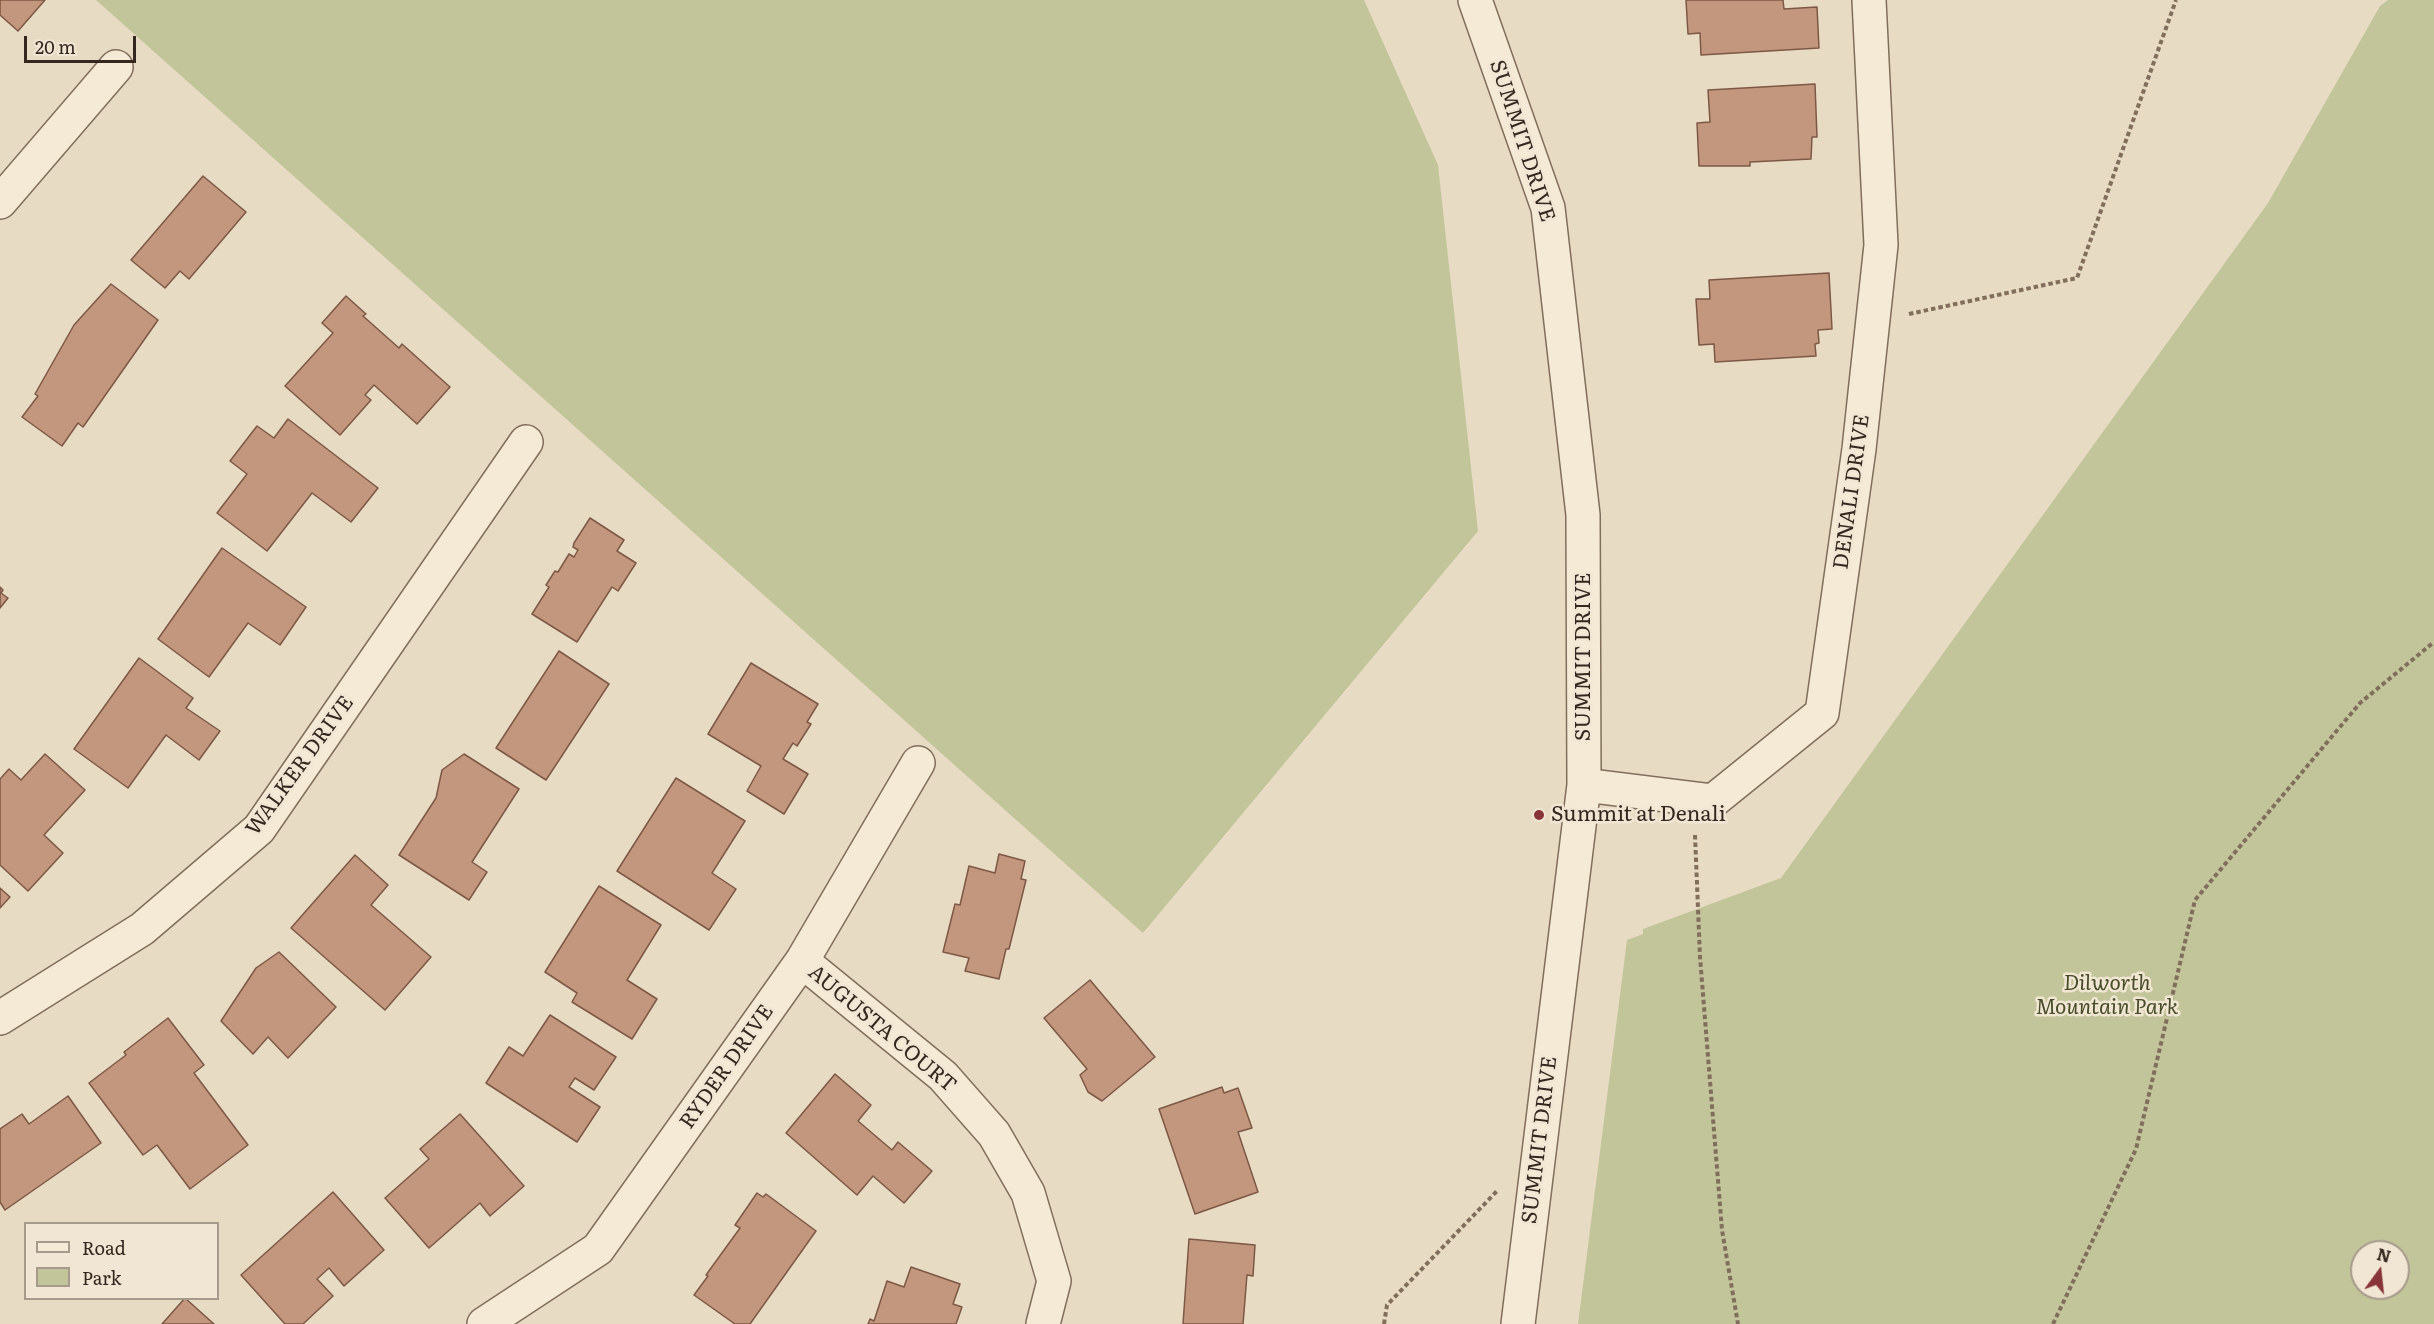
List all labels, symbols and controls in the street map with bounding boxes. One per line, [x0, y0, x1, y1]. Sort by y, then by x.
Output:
scale bar [27, 24, 140, 62]
text: 20 m [35, 33, 76, 60]
street label: SUMMIT DRIVE [1484, 57, 1560, 225]
street label: DENALI DRIVE [1829, 413, 1875, 571]
street label: SUMMIT DRIVE [1571, 573, 1597, 741]
street label: WALKER DRIVE [241, 691, 359, 841]
place label: Summit at Denali [1551, 802, 1726, 828]
marker: Summit at Denali [1532, 808, 1546, 822]
street label: AUGUSTA COURT [803, 960, 961, 1098]
park label: Dilworth Mountain Park [2036, 971, 2178, 1021]
street label: RYDER DRIVE [675, 1000, 779, 1134]
street label: SUMMIT DRIVE [1517, 1055, 1563, 1225]
legend [24, 1222, 219, 1300]
text: Road [82, 1234, 126, 1261]
north arrow [2350, 1240, 2410, 1300]
text: N [2375, 1241, 2394, 1268]
text: Park [82, 1264, 121, 1291]

